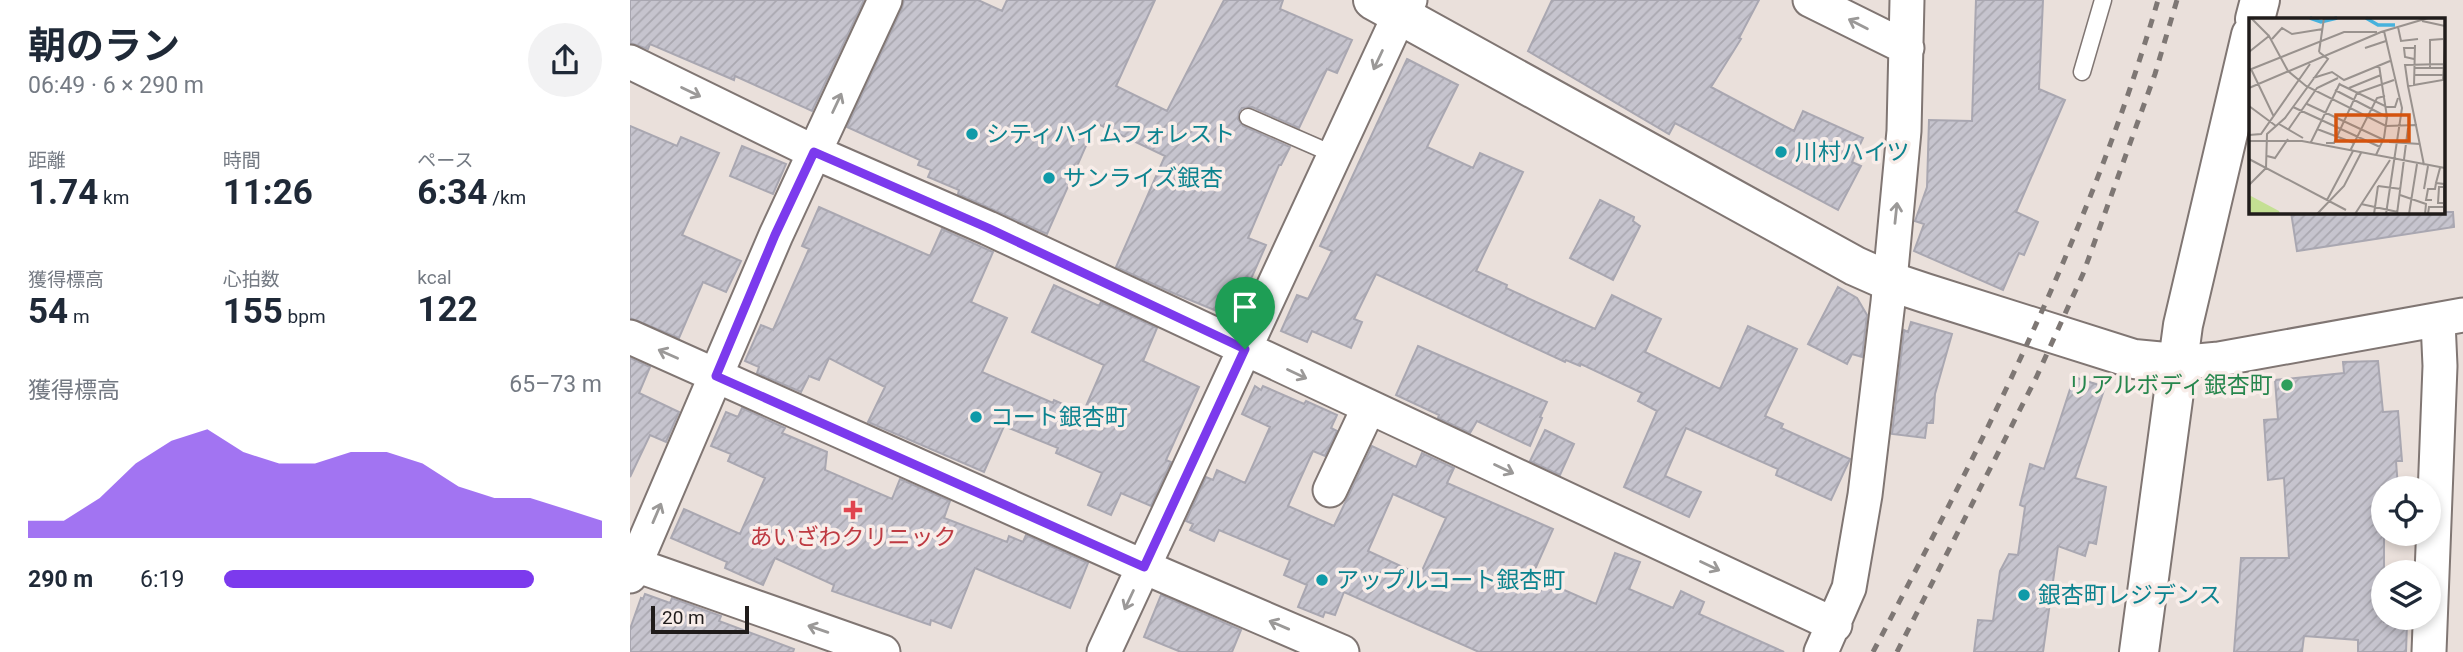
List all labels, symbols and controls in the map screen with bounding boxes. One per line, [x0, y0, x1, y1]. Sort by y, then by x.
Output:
one-way arrow [1848, 17, 1869, 31]
inset map [2249, 18, 2445, 214]
button: share [528, 23, 602, 97]
text: 朝のラン [28, 24, 180, 68]
one-way arrow [1371, 49, 1384, 70]
text: 06:49 · 6 × 290 m [28, 72, 204, 99]
one-way arrow [680, 85, 701, 99]
one-way arrow [831, 93, 844, 114]
place label: シティハイムフォレスト [986, 121, 1235, 148]
marker: シティハイムフォレスト [964, 126, 980, 142]
place label: 川村ハイツ [1795, 139, 1910, 166]
marker: 川村ハイツ [1773, 144, 1789, 160]
text: 距離 [28, 149, 66, 172]
text: 時間 [223, 149, 261, 172]
text: ペース [417, 149, 473, 172]
place label: サンライズ銀杏 [1063, 165, 1223, 192]
marker: サンライズ銀杏 [1041, 170, 1057, 186]
text: 1.74 [28, 172, 98, 213]
text: 11:26 [223, 172, 313, 213]
text: 6:34 [417, 172, 487, 213]
text: km [98, 186, 129, 209]
text: /km [487, 186, 526, 209]
one-way arrow [1889, 203, 1902, 225]
text: kcal [417, 266, 452, 289]
text: 獲得標高 [28, 268, 104, 291]
text: 心拍数 [223, 268, 280, 291]
pin [1215, 277, 1275, 349]
icon: arrive [1226, 288, 1264, 326]
text: 122 [417, 289, 478, 330]
text: 54 [28, 291, 68, 332]
text: 155 [223, 291, 283, 332]
text: m [68, 305, 90, 328]
text: bpm [283, 305, 326, 328]
one-way arrow [657, 347, 679, 360]
one-way arrow [1286, 368, 1307, 381]
text: 65–73 m [509, 371, 602, 398]
place label: リアルボディ銀杏町 [2068, 372, 2273, 399]
text: 獲得標高 [28, 377, 120, 404]
marker: リアルボディ銀杏町 [2279, 377, 2295, 393]
place label: コート銀杏町 [990, 404, 1128, 431]
marker: コート銀杏町 [968, 409, 984, 425]
one-way arrow [1493, 463, 1514, 477]
map controls [2371, 476, 2441, 630]
button: locate [2371, 476, 2441, 546]
marker: あいざわクリニック [843, 500, 863, 520]
one-way arrow [651, 503, 664, 524]
place label: あいざわクリニック [750, 524, 957, 551]
one-way arrow [1699, 560, 1720, 573]
button: layers [2371, 560, 2441, 630]
text: 290 m [28, 566, 93, 593]
text: 6:19 [140, 566, 184, 593]
place label: アップルコート銀杏町 [1336, 567, 1566, 594]
marker: アップルコート銀杏町 [1314, 572, 1330, 588]
place label: 銀杏町レジデンス [2038, 582, 2222, 609]
marker: 銀杏町レジデンス [2016, 587, 2032, 603]
one-way arrow [1121, 589, 1135, 610]
scale bar [651, 603, 749, 635]
text: 20 m [662, 606, 705, 629]
one-way arrow [1269, 618, 1290, 631]
one-way arrow [808, 622, 830, 634]

